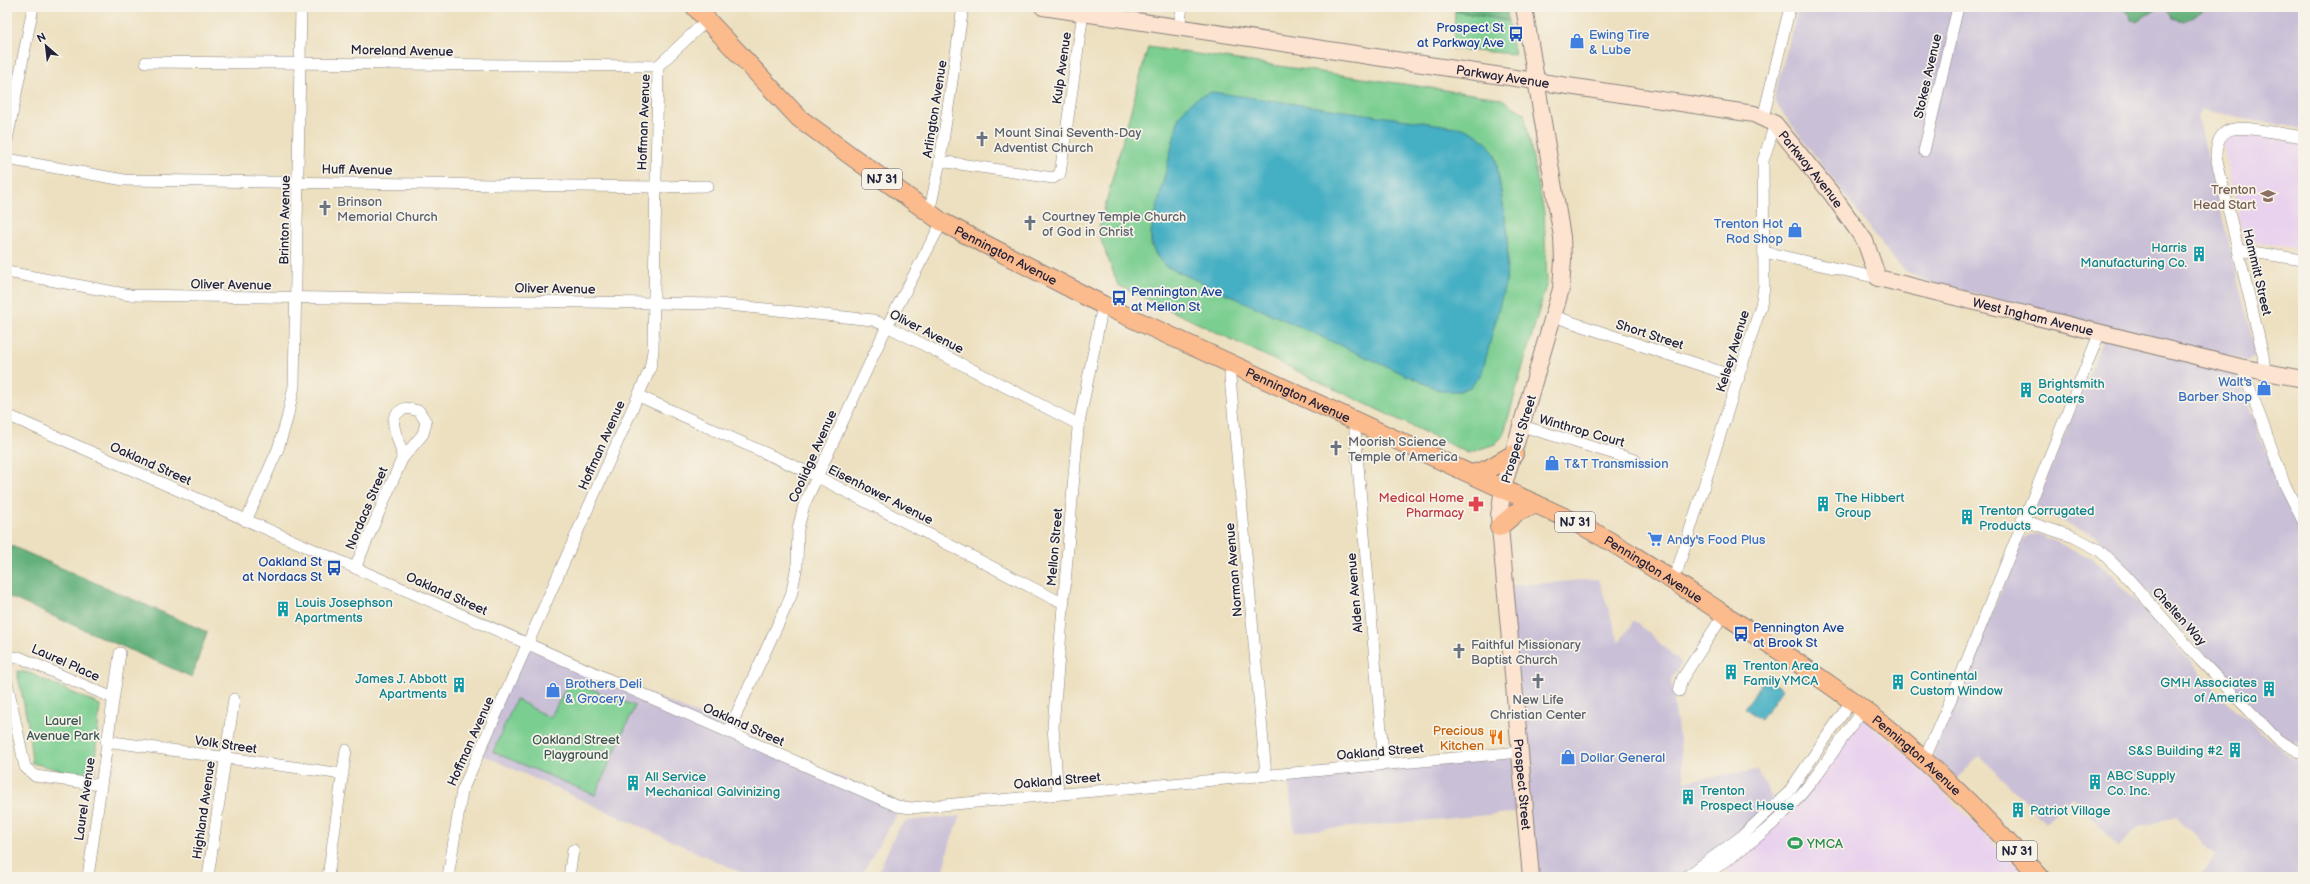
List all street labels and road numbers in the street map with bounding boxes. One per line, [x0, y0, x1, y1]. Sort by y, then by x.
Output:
street label: Kulp Avenue [1049, 31, 1075, 105]
street label: Stokes Avenue [1910, 32, 1946, 120]
street label: Moreland Avenue [350, 42, 454, 60]
street label: Arlington Avenue [919, 59, 951, 159]
street label: Parkway Avenue [1455, 62, 1551, 92]
street label: Hoffman Avenue [634, 73, 654, 171]
street label: Parkway Avenue [1775, 128, 1846, 212]
street label: Huff Avenue [321, 161, 393, 179]
road number: NJ 31 [862, 169, 902, 189]
street label: Brinton Avenue [276, 175, 294, 265]
street label: Pennington Avenue [951, 223, 1060, 289]
street label: Hammitt Street [2239, 227, 2275, 317]
street label: Oliver Avenue [190, 276, 272, 294]
street label: Oliver Avenue [514, 280, 596, 298]
street label: West Ingham Avenue [1971, 295, 2095, 340]
street label: Oliver Avenue [887, 306, 967, 358]
street label: Kelsey Avenue [1713, 308, 1753, 394]
street label: Short Street [1614, 316, 1686, 353]
street label: Pennington Avenue [1243, 365, 1353, 427]
street label: Prospect Street [1498, 393, 1540, 485]
street label: Hoffman Avenue [575, 398, 629, 493]
street label: Coolidge Avenue [785, 407, 841, 505]
street label: Winthrop Court [1537, 411, 1626, 451]
street label: Oakland Street [107, 439, 194, 489]
street label: Eisenhower Avenue [825, 461, 936, 528]
street label: Nordacs Street [342, 464, 392, 552]
street label: Mellon Street [1044, 507, 1066, 587]
road number: NJ 31 [1555, 512, 1595, 532]
street label: Norman Avenue [1222, 522, 1246, 618]
street label: Pennington Avenue [1601, 533, 1706, 607]
street label: Alden Avenue [1343, 552, 1366, 634]
street label: Oakland Street [403, 569, 490, 619]
street label: Chelten Way [2149, 584, 2210, 649]
street label: Laurel Place [29, 641, 103, 685]
street label: Hoffman Avenue [444, 694, 498, 789]
street label: Oakland Street [700, 700, 787, 750]
street label: Pennington Avenue [1869, 712, 1964, 799]
street label: Volk Street [194, 733, 258, 757]
street label: Prospect Street [1510, 738, 1534, 831]
street label: Oakland Street [1336, 740, 1424, 764]
street label: Laurel Avenue [71, 756, 99, 842]
street label: Highland Avenue [189, 760, 219, 860]
street label: Oakland Street [1013, 769, 1101, 793]
road number: NJ 31 [1997, 841, 2037, 861]

